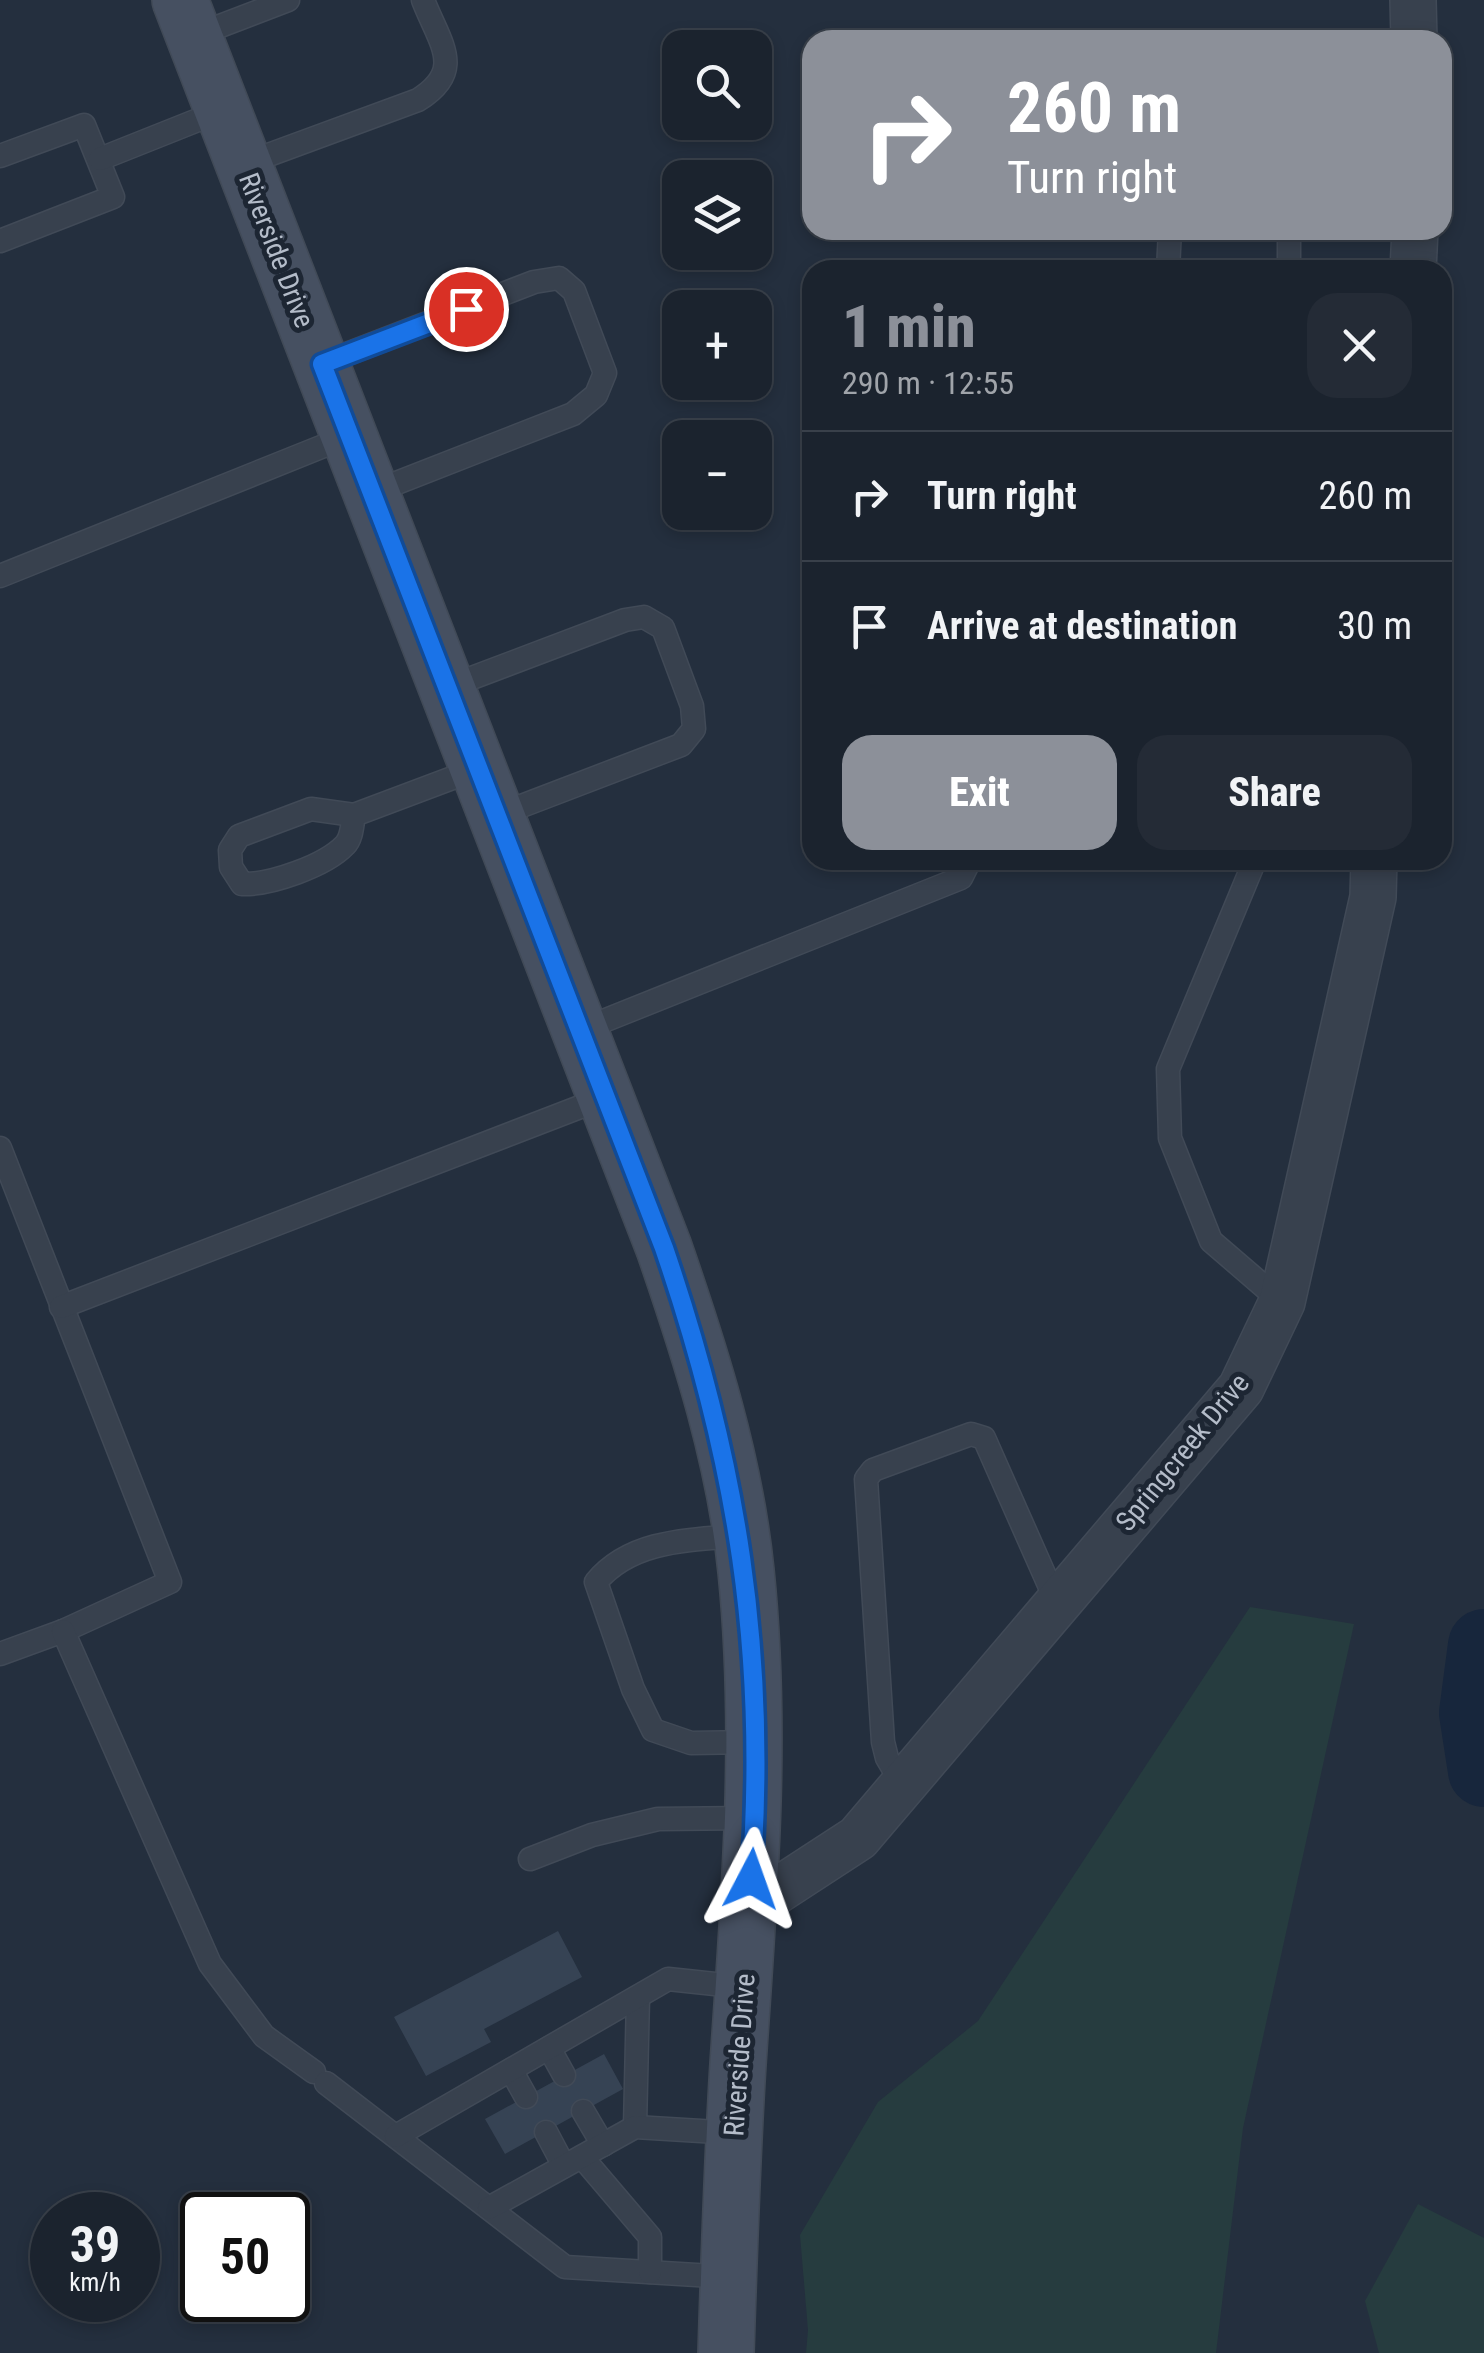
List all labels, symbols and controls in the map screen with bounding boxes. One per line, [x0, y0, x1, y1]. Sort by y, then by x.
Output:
map controls [662, 30, 772, 530]
button: search [662, 30, 772, 140]
text: 260 m [1007, 67, 1181, 149]
icon: right [842, 70, 972, 200]
text: Turn right [1007, 151, 1177, 204]
button: layers [662, 160, 772, 270]
street label: Riverside Drive [232, 168, 321, 332]
pin [424, 267, 509, 352]
icon: arrive [439, 282, 494, 337]
button: + [662, 290, 772, 400]
text: 1 min [842, 291, 976, 362]
button: close [1307, 293, 1412, 398]
text: 290 m · 12:55 [842, 364, 1014, 402]
button: − [662, 420, 772, 530]
icon: right [842, 469, 897, 524]
text: Turn right [927, 474, 1077, 518]
text: 260 m [1318, 474, 1412, 518]
icon: arrive [842, 599, 897, 654]
text: Arrive at destination [927, 604, 1237, 648]
text: 30 m [1337, 604, 1412, 648]
button: Exit [842, 735, 1117, 850]
button: Share [1137, 735, 1412, 850]
street label: Springcreek Drive [1109, 1367, 1256, 1538]
position arrow [699, 1827, 803, 1931]
street label: Riverside Drive [717, 1972, 762, 2138]
speed limit sign: 50 [180, 2192, 310, 2322]
text: 39 [70, 2216, 120, 2274]
text: km/h [69, 2268, 121, 2297]

